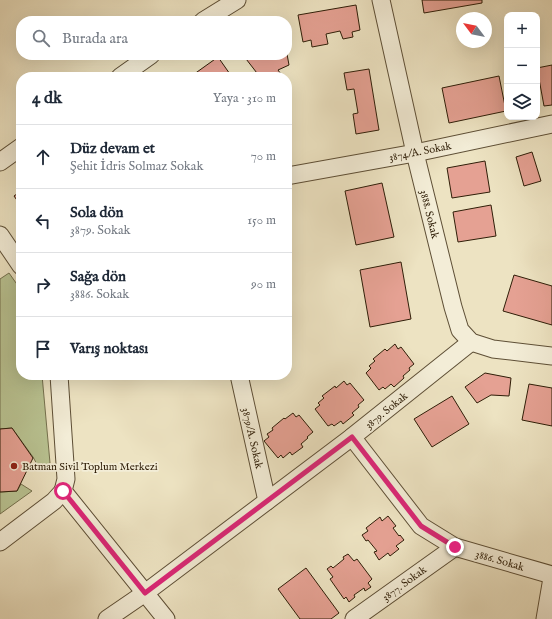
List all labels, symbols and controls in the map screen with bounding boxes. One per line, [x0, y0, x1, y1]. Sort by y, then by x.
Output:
north arrow [456, 12, 492, 48]
map controls [504, 12, 540, 120]
button: + [504, 12, 540, 48]
search box [16, 16, 292, 60]
icon: search [30, 27, 52, 49]
text: Burada ara [62, 29, 128, 48]
button: − [504, 48, 540, 84]
button: layers [504, 84, 540, 120]
text: 4 dk [32, 88, 62, 109]
text: Yaya · 310 m [213, 90, 276, 107]
text: Düz devam et [70, 139, 155, 158]
street label: 3874/A. Sokak [388, 139, 453, 165]
icon: ahead [32, 146, 54, 168]
text: 70 m [251, 148, 276, 165]
text: Şehit İdris Solmaz Sokak [70, 158, 203, 175]
street label: 3888. Sokak [416, 188, 442, 240]
text: Sola dön [70, 203, 124, 222]
icon: left [32, 210, 54, 232]
text: 150 m [247, 212, 276, 229]
text: 3879. Sokak [70, 222, 130, 239]
text: Sağa dön [70, 267, 126, 286]
icon: right [32, 274, 54, 296]
text: 90 m [251, 276, 276, 293]
text: 3886. Sokak [70, 286, 129, 303]
icon: arrive [32, 338, 54, 360]
text: Varış noktası [70, 339, 148, 358]
street label: 3879. Sokak [362, 389, 411, 432]
street label: 3879/A. Sokak [238, 406, 266, 470]
place label: Batman Sivil Toplum Merkezi [22, 460, 158, 474]
marker: Batman Sivil Toplum Merkezi [9, 461, 19, 471]
route start [54, 482, 72, 500]
route end [446, 538, 464, 556]
street label: 3886. Sokak [474, 547, 526, 575]
street label: 3877. Sokak [380, 563, 430, 605]

